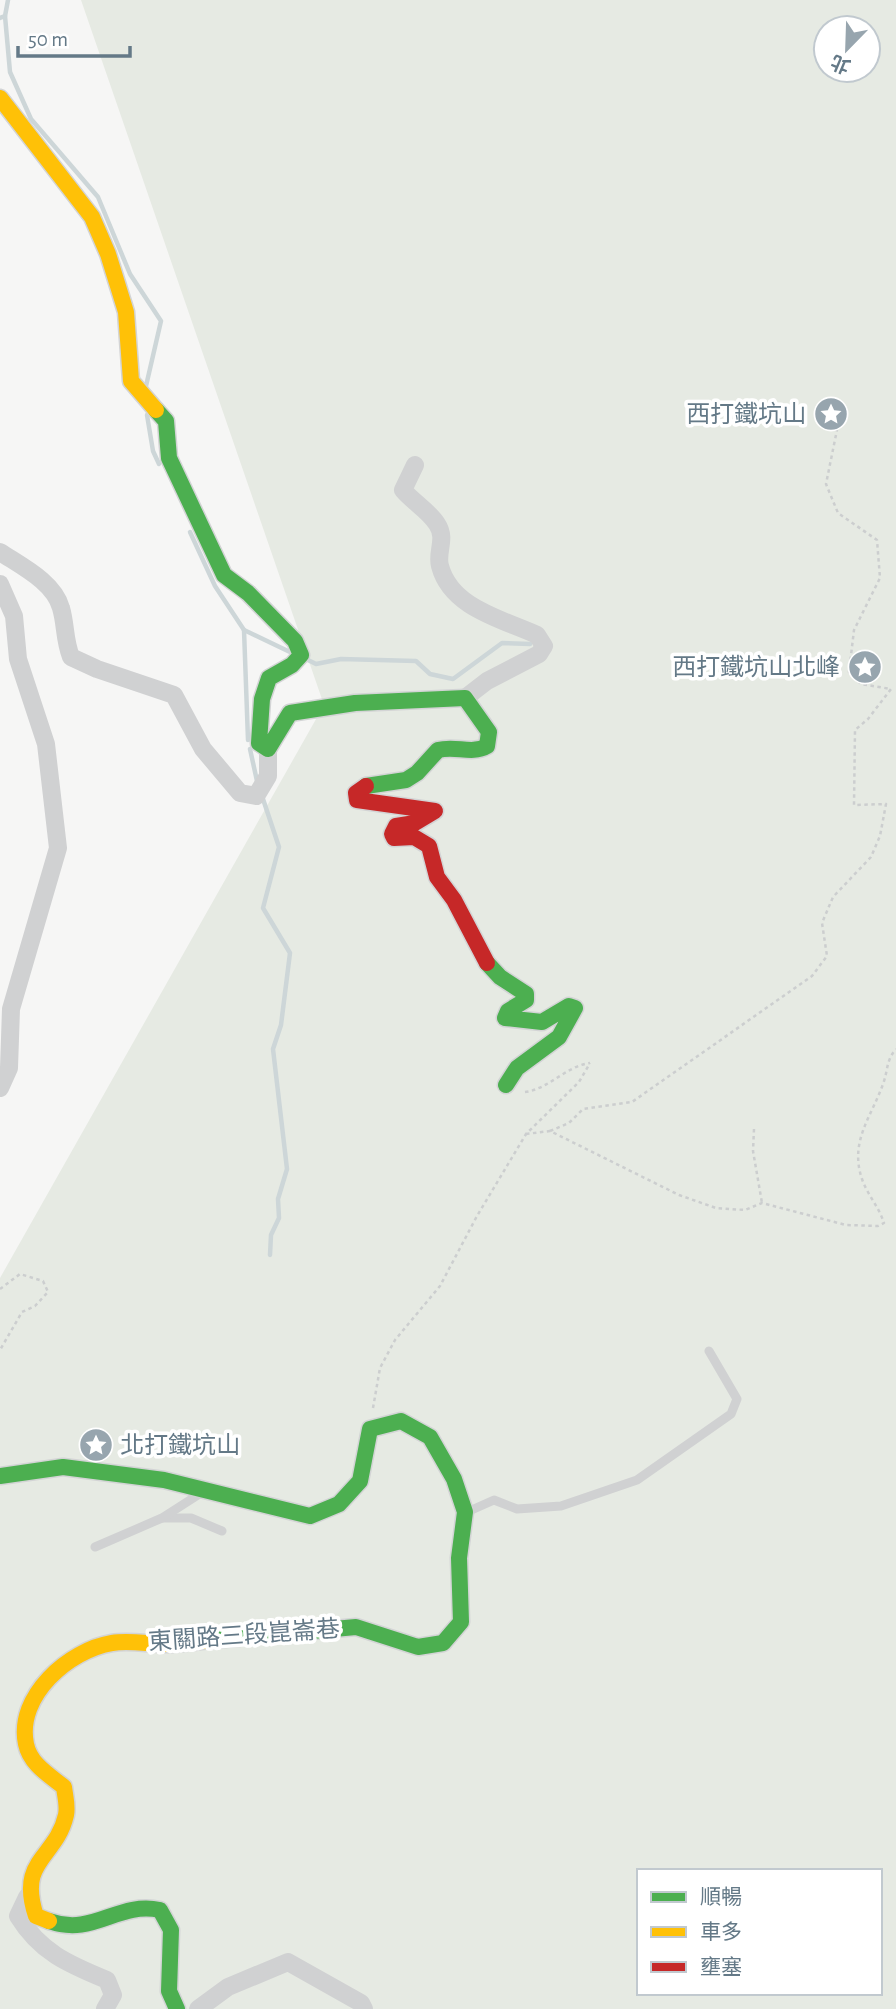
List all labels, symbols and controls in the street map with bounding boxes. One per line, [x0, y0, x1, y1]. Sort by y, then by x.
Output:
scale bar [18, 14, 130, 58]
north arrow [812, 14, 882, 84]
text: 50 m [28, 29, 68, 50]
text: 北 [828, 51, 853, 77]
place icon: 西打鐵坑山 [812, 395, 850, 433]
place label: 西打鐵坑山 [686, 401, 806, 427]
place icon: 西打鐵坑山北峰 [846, 648, 884, 686]
place label: 西打鐵坑山北峰 [672, 654, 840, 680]
place icon: 北打鐵坑山 [77, 1426, 115, 1464]
place label: 北打鐵坑山 [120, 1432, 240, 1458]
street label: 東關路三段崑崙巷 [147, 1615, 341, 1655]
legend [637, 1869, 882, 1995]
text: 順暢 [700, 1886, 742, 1908]
text: 車多 [700, 1921, 742, 1943]
text: 壅塞 [700, 1956, 742, 1978]

